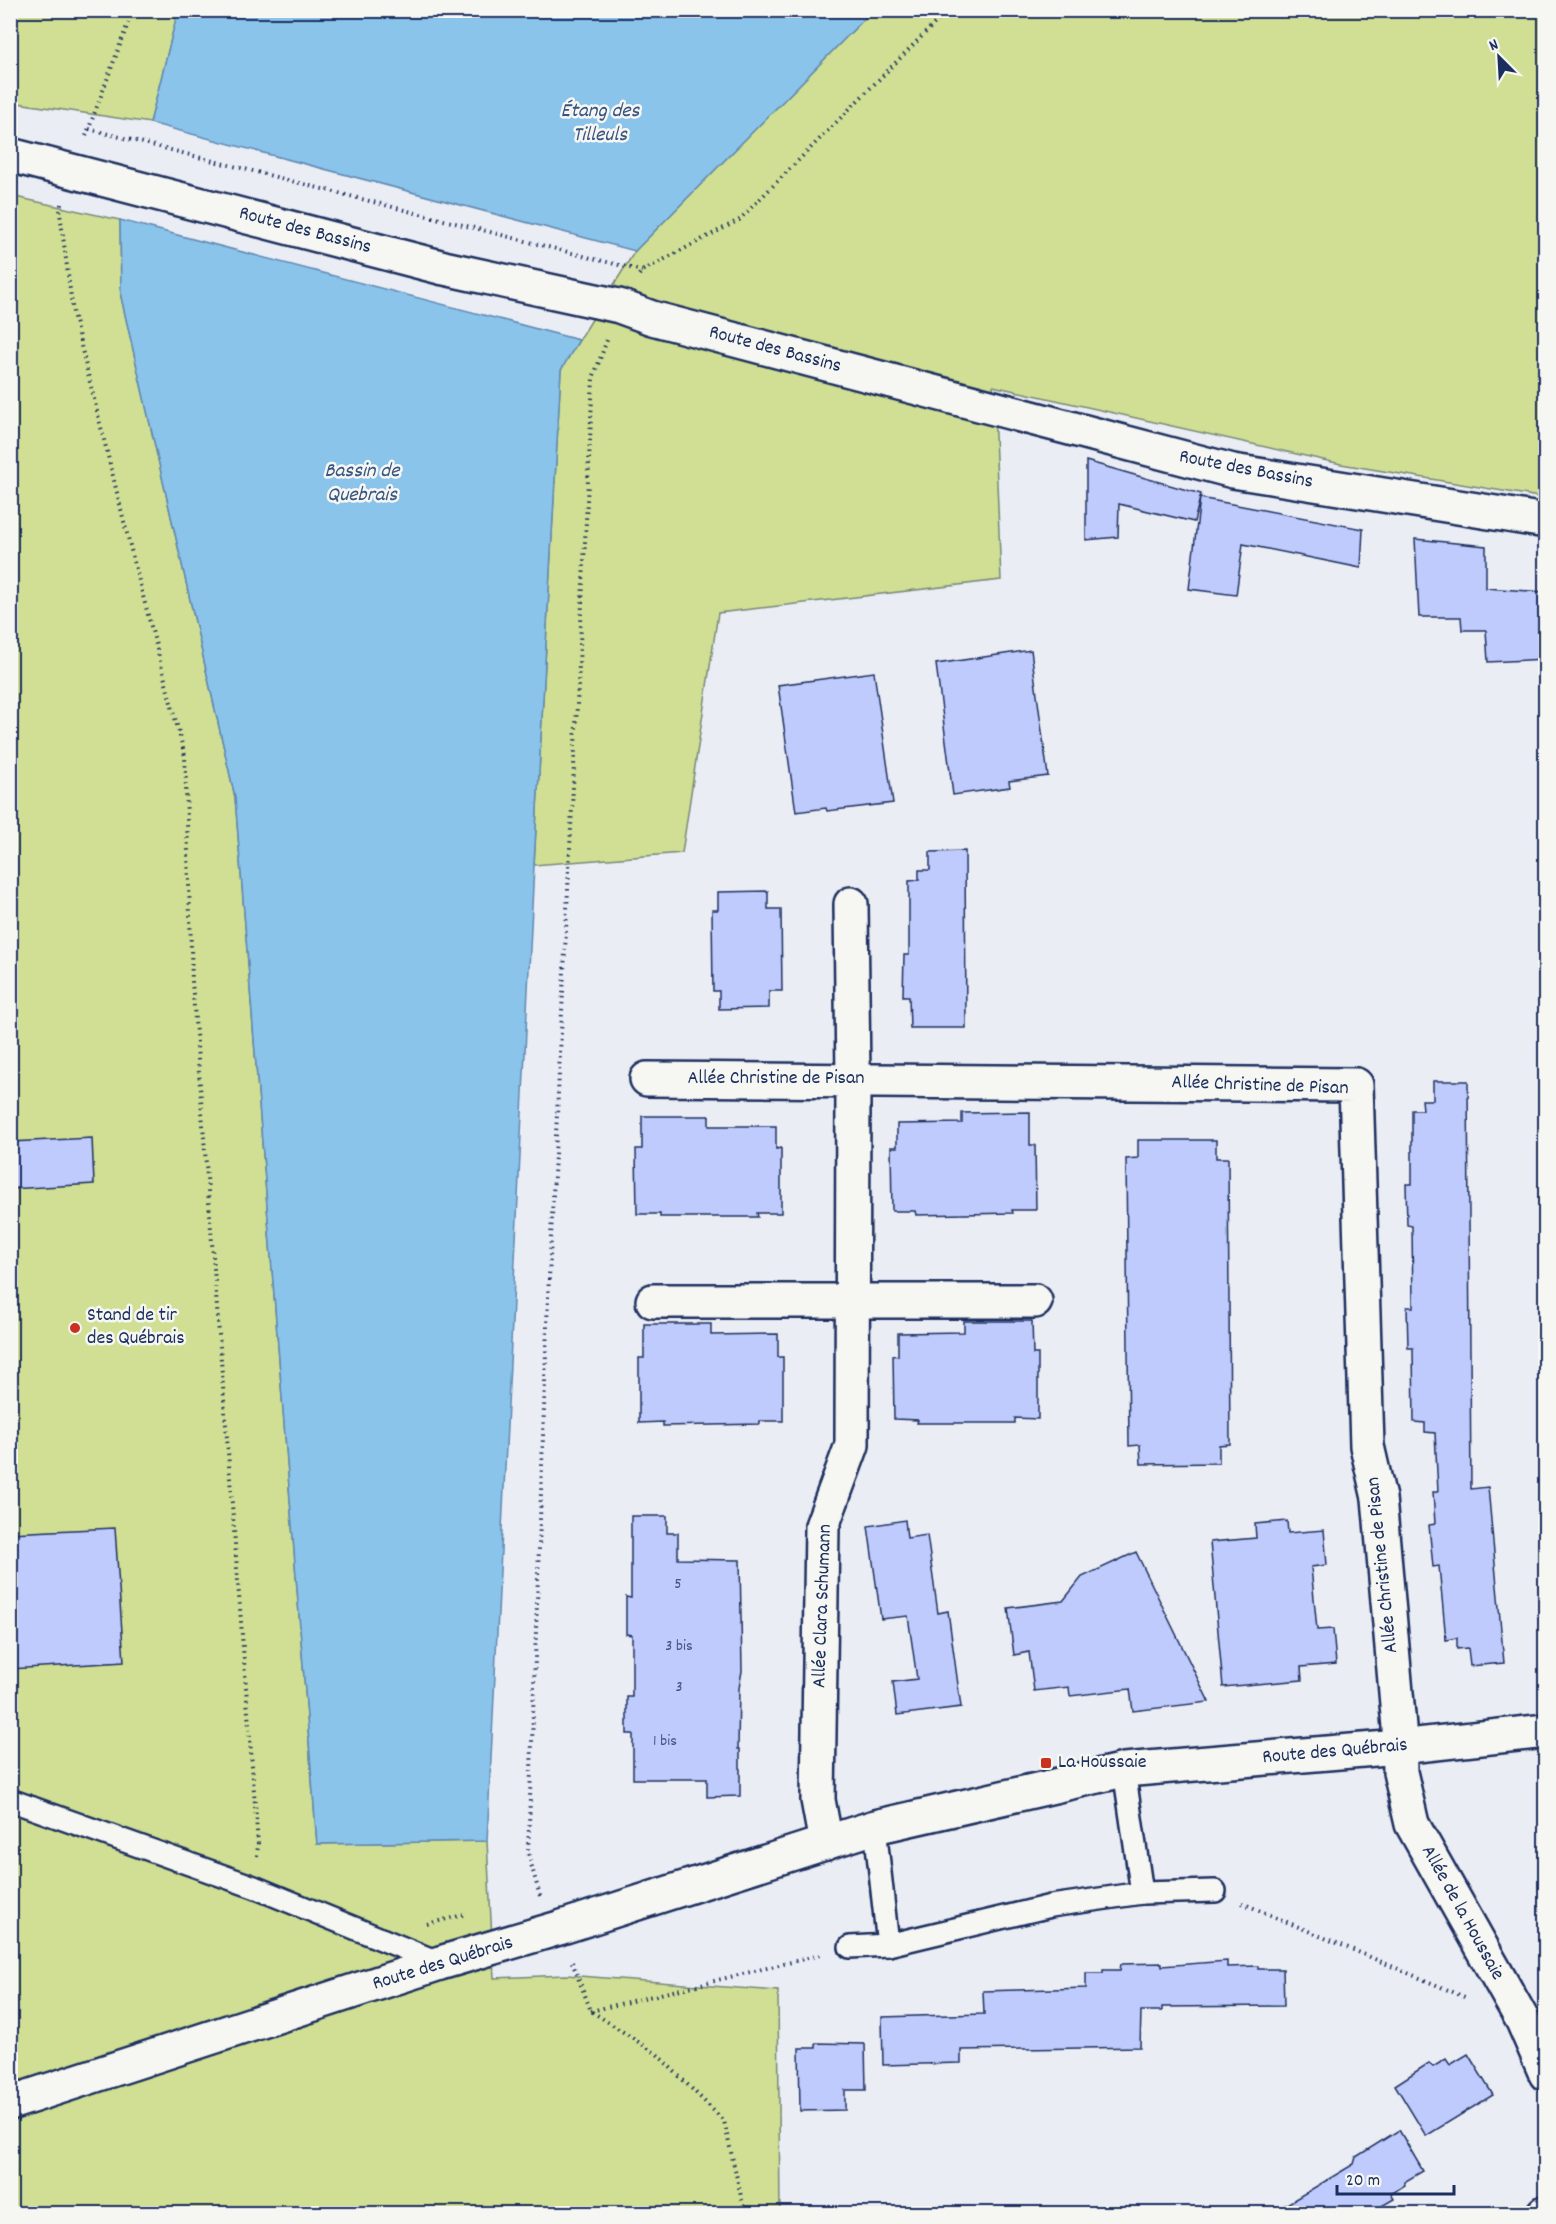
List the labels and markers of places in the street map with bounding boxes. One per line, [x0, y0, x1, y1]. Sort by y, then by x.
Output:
place label: Stand de tir des Québrais [87, 1302, 185, 1353]
marker: Stand de tir des Québrais [68, 1321, 82, 1335]
place label: La Houssaie [1058, 1749, 1147, 1777]
marker: La Houssaie [1039, 1756, 1053, 1770]

